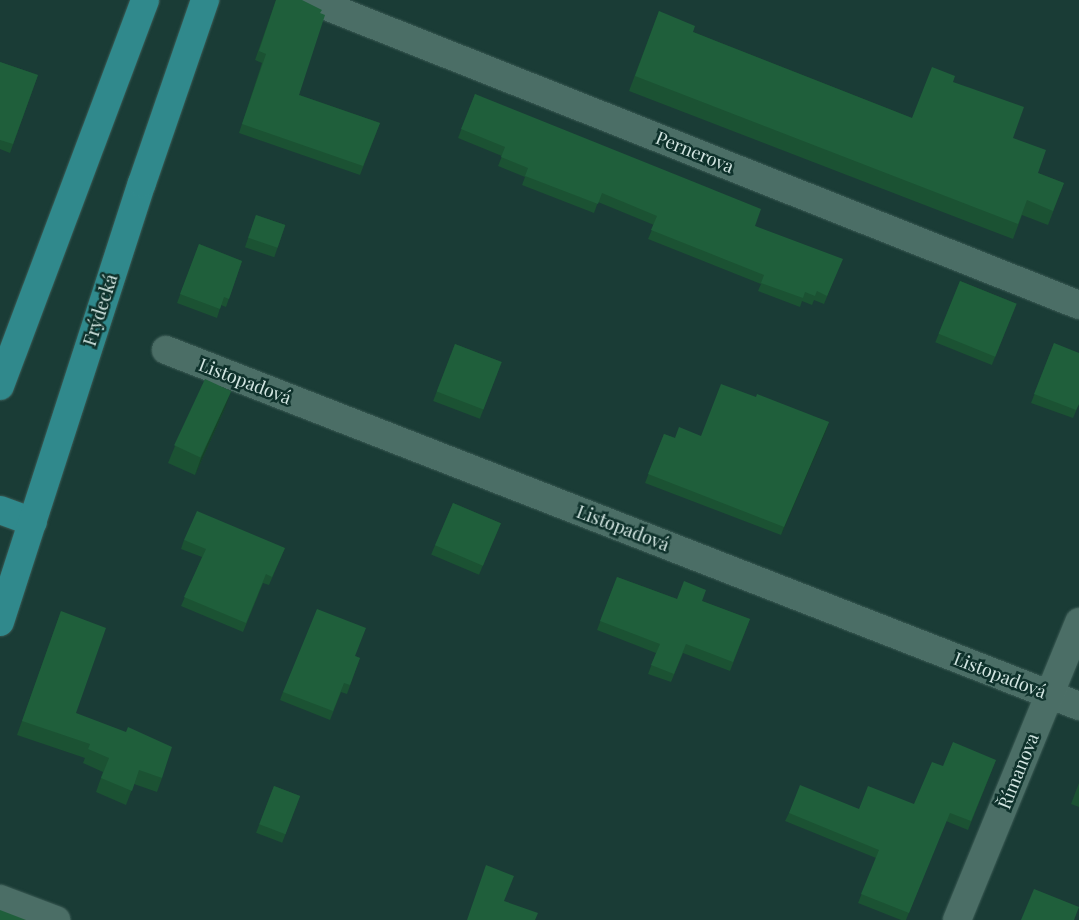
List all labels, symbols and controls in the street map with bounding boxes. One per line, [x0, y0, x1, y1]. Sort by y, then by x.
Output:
street label: Pernerova [653, 127, 737, 177]
street label: Frýdecká [78, 271, 122, 349]
street label: Listopadová [196, 353, 294, 409]
street label: Listopadová [574, 500, 672, 556]
street label: Listopadová [951, 647, 1049, 703]
street label: Římanova [993, 730, 1043, 812]

